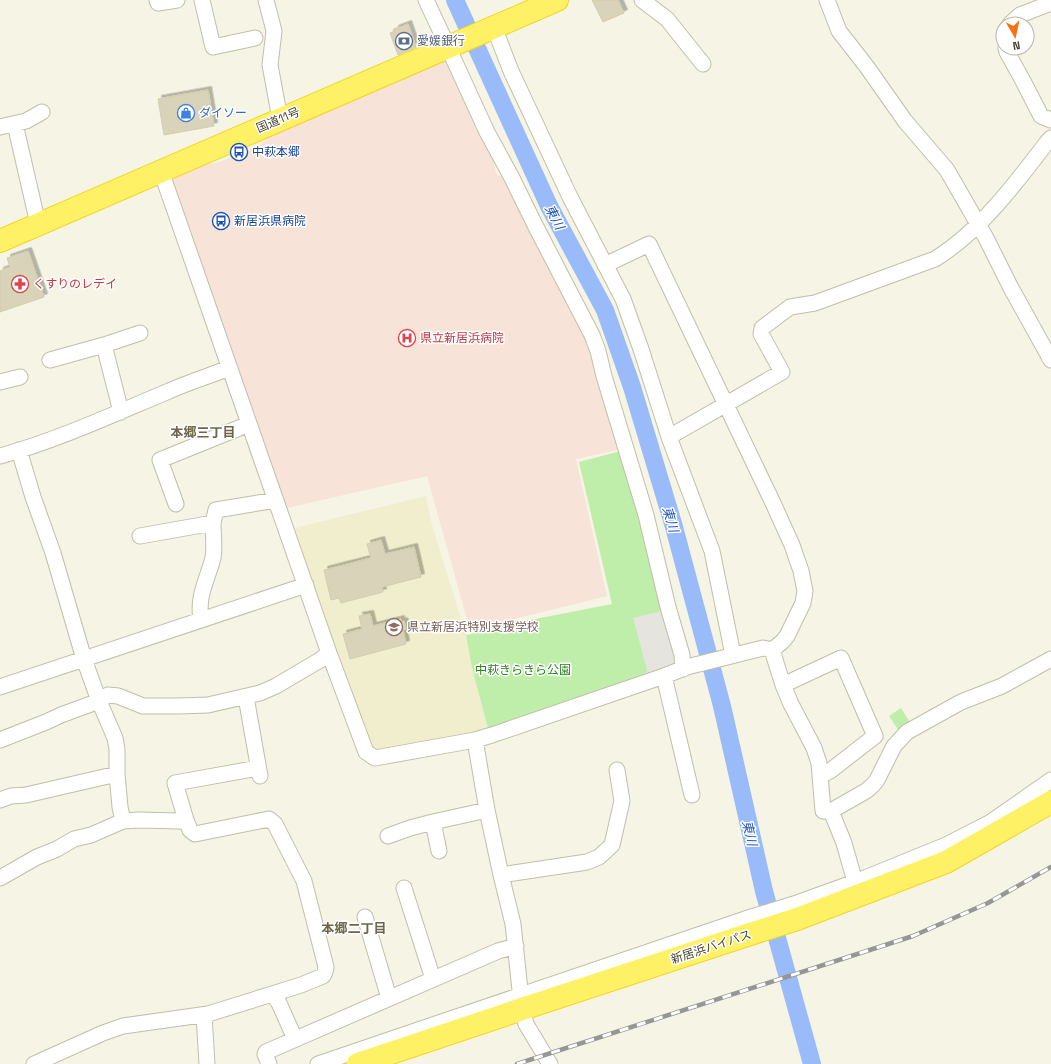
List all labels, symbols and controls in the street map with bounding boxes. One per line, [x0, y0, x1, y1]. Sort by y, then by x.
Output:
north arrow [995, 16, 1035, 56]
bank icon: 愛媛銀行 [394, 31, 414, 51]
place label: 愛媛銀行 [417, 33, 465, 49]
text: N [1012, 38, 1021, 53]
shop icon: ダイソー [176, 103, 196, 123]
street label: 国道11号 [254, 104, 302, 136]
place label: ダイソー [199, 105, 247, 121]
bus stop icon: 中萩本郷 [229, 142, 249, 162]
place label: 中萩本郷 [252, 144, 300, 160]
water label: 東川 [541, 202, 569, 234]
bus stop icon: 新居浜県病院 [211, 211, 231, 231]
place label: 新居浜県病院 [234, 213, 306, 229]
pharmacy icon: くすりのレデイ [10, 274, 30, 294]
place label: くすりのレデイ [33, 276, 117, 292]
hospital icon: 県立新居浜病院 [397, 328, 417, 348]
place label: 県立新居浜病院 [420, 330, 504, 346]
district label: 本郷三丁目 [170, 424, 236, 441]
water label: 東川 [659, 504, 683, 536]
school or university icon: 県立新居浜特別支援学校 [384, 617, 404, 637]
place label: 県立新居浜特別支援学校 [407, 619, 539, 635]
park label: 中萩きらきら公園 [475, 662, 571, 678]
water label: 東川 [738, 819, 761, 850]
district label: 本郷二丁目 [321, 920, 387, 937]
street label: 新居浜バイパス [669, 926, 753, 968]

